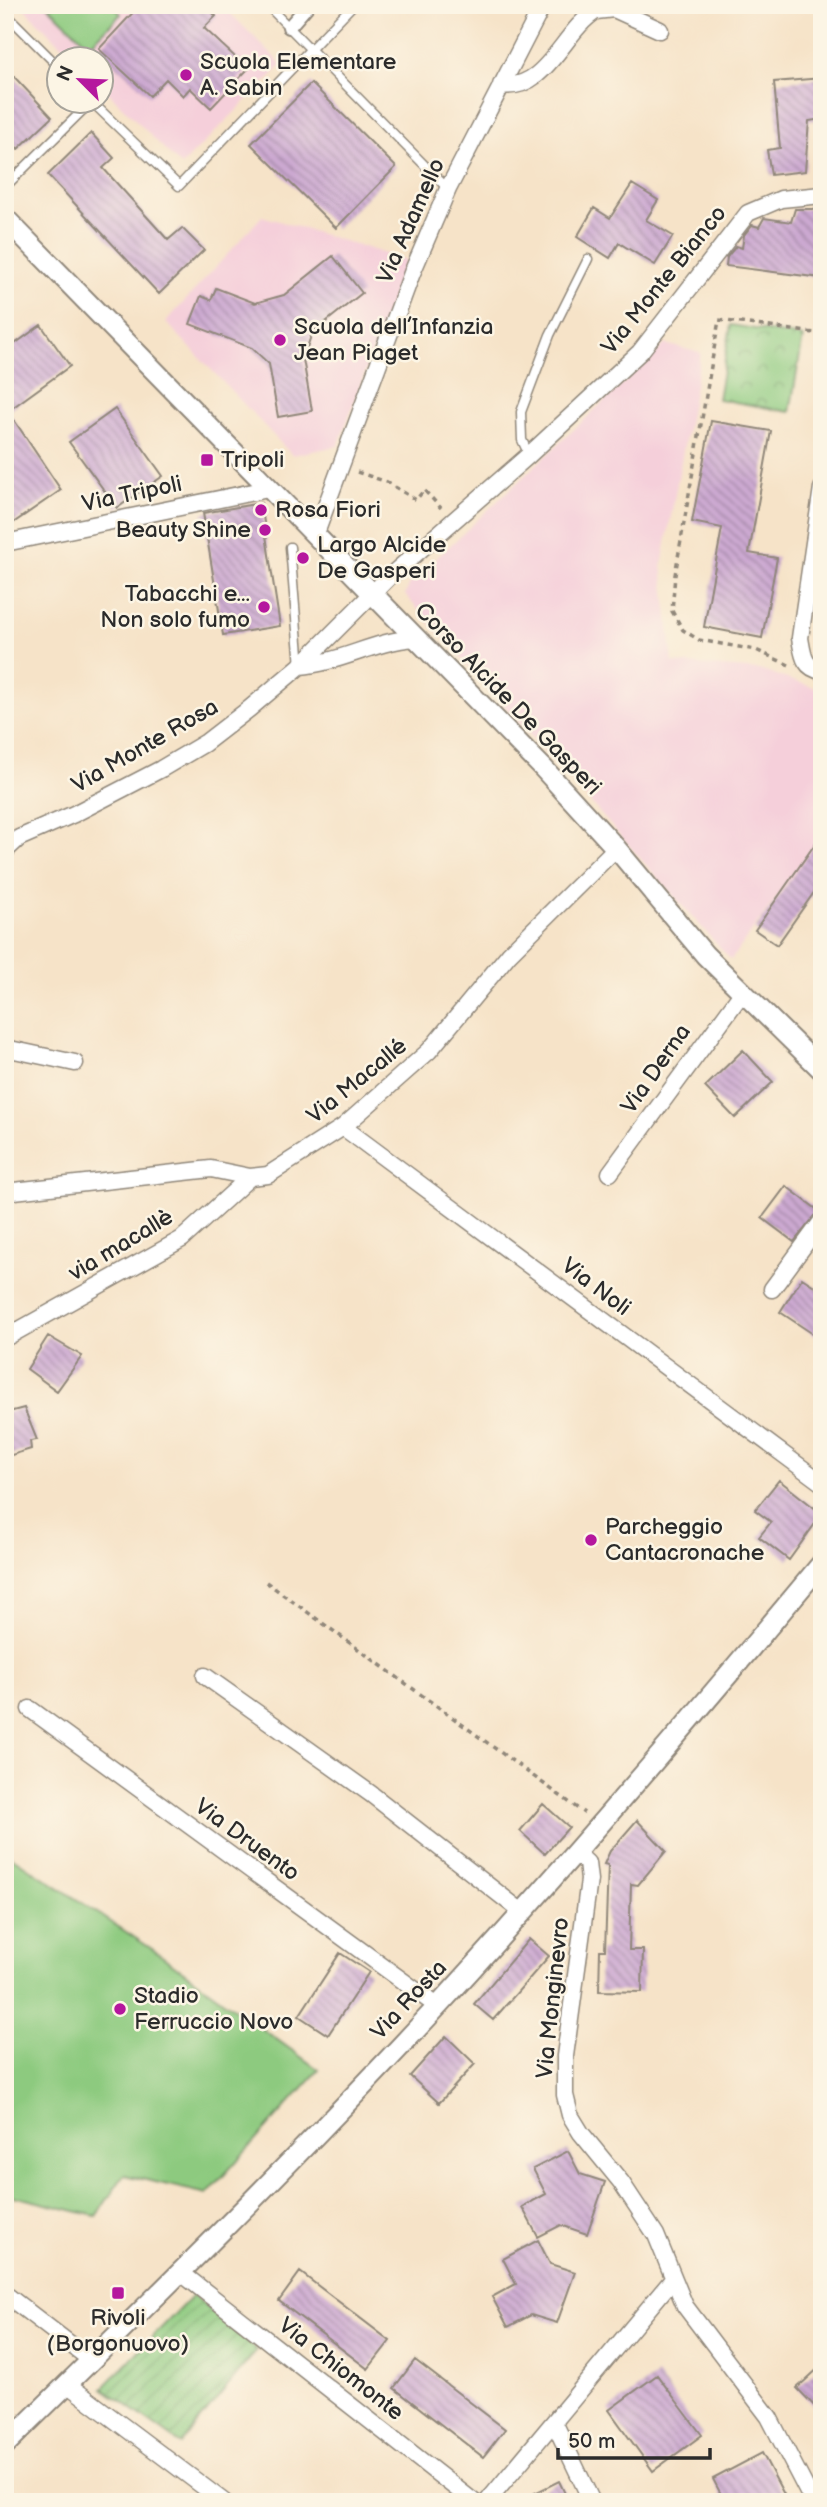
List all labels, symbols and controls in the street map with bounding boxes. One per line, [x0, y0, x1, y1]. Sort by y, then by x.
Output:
north arrow [46, 46, 116, 116]
place label: Scuola Elementare A. Sabin [200, 48, 397, 102]
text: N [52, 62, 79, 85]
marker: Scuola Elementare A. Sabin [178, 67, 194, 83]
street label: Via Adamello [371, 154, 451, 288]
street label: Via Monte Bianco [595, 200, 733, 360]
place label: Scuola dell’Infanzia Jean Piaget [294, 313, 493, 367]
marker: Scuola dell’Infanzia Jean Piaget [272, 332, 288, 348]
place label: Tripoli [221, 446, 284, 474]
marker: Tripoli [199, 452, 215, 468]
street label: Via Tripoli [79, 470, 185, 518]
place label: Rosa Fiori [275, 496, 381, 524]
marker: Rosa Fiori [253, 502, 269, 518]
place label: Beauty Shine [115, 516, 251, 544]
marker: Beauty Shine [257, 522, 273, 538]
place label: Largo Alcide De Gasperi [317, 531, 446, 585]
marker: Largo Alcide De Gasperi [295, 550, 311, 566]
place label: Tabacchi e... Non solo fumo [100, 580, 250, 634]
street label: Corso Alcide De Gasperi [409, 597, 607, 801]
marker: Tabacchi e... Non solo fumo [256, 599, 272, 615]
street label: Via Monte Rosa [67, 693, 223, 799]
street label: Via Derna [615, 1019, 697, 1119]
street label: Via Macallé [301, 1032, 413, 1130]
street label: via macallè [63, 1203, 178, 1288]
street label: Via Noli [556, 1252, 636, 1322]
place label: Parcheggio Cantacronache [605, 1513, 764, 1567]
marker: Parcheggio Cantacronache [583, 1532, 599, 1548]
street label: Via Druento [189, 1793, 305, 1887]
street label: Via Monginevro [531, 1916, 575, 2080]
street label: Via Rosta [365, 1954, 453, 2046]
place label: Stadio Ferruccio Novo [134, 1982, 293, 2036]
marker: Stadio Ferruccio Novo [112, 2001, 128, 2017]
marker: Rivoli (Borgonuovo) [110, 2285, 126, 2301]
place label: Rivoli (Borgonuovo) [47, 2304, 189, 2358]
street label: Via Chiomonte [273, 2311, 409, 2427]
scale bar [558, 2416, 710, 2460]
text: 50 m [568, 2429, 615, 2454]

